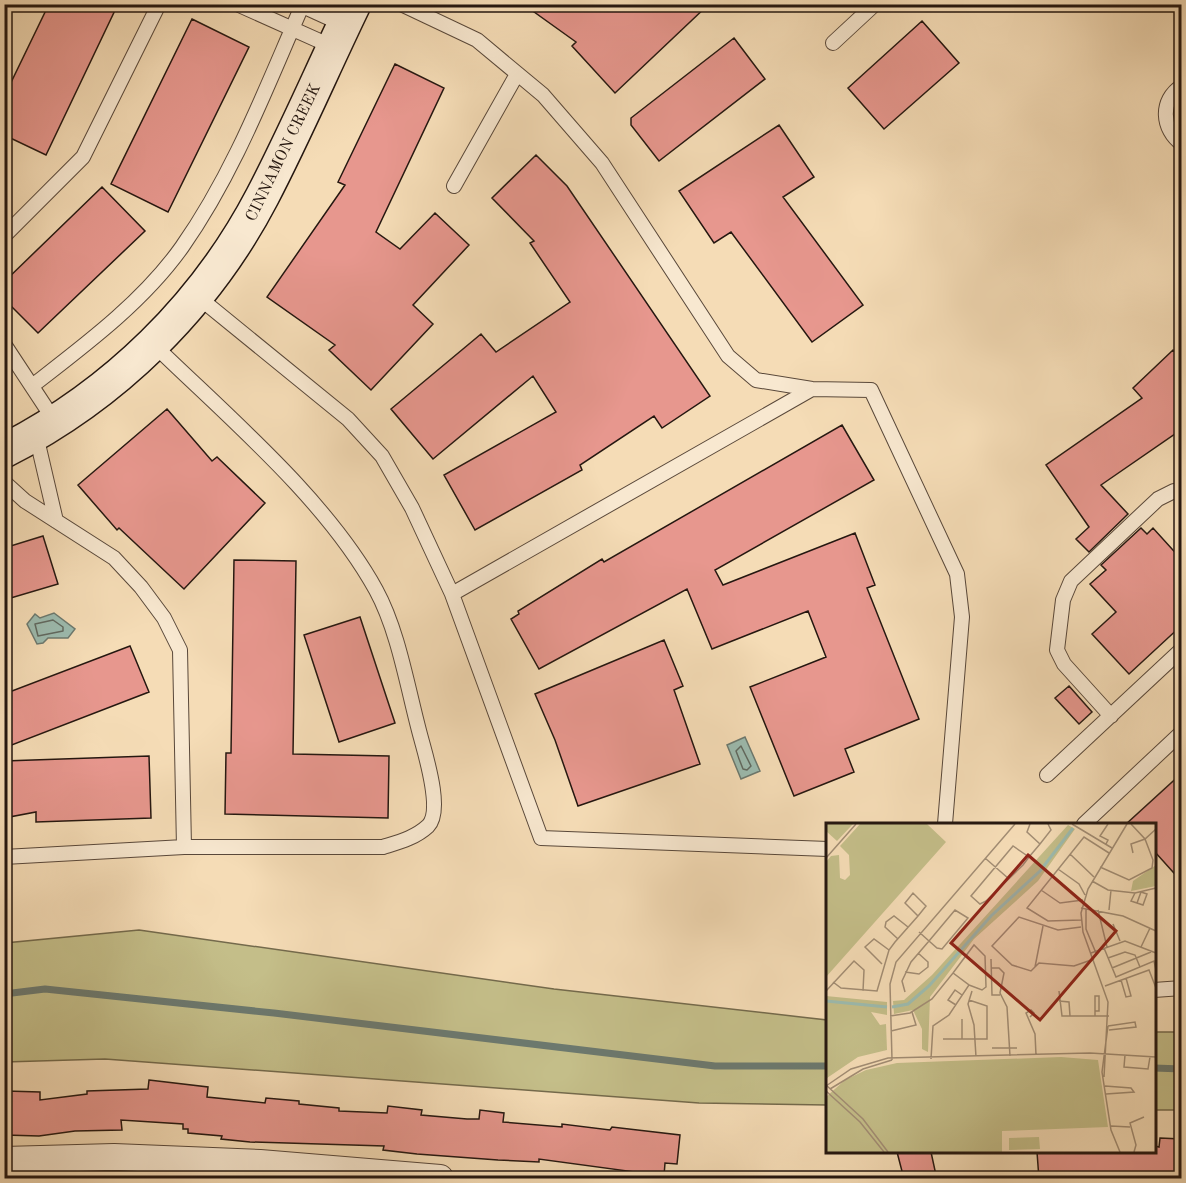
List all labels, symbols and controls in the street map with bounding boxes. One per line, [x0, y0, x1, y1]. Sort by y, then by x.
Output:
street label: CINNAMON CREEK [243, 81, 324, 224]
inset map [826, 823, 1156, 1153]

